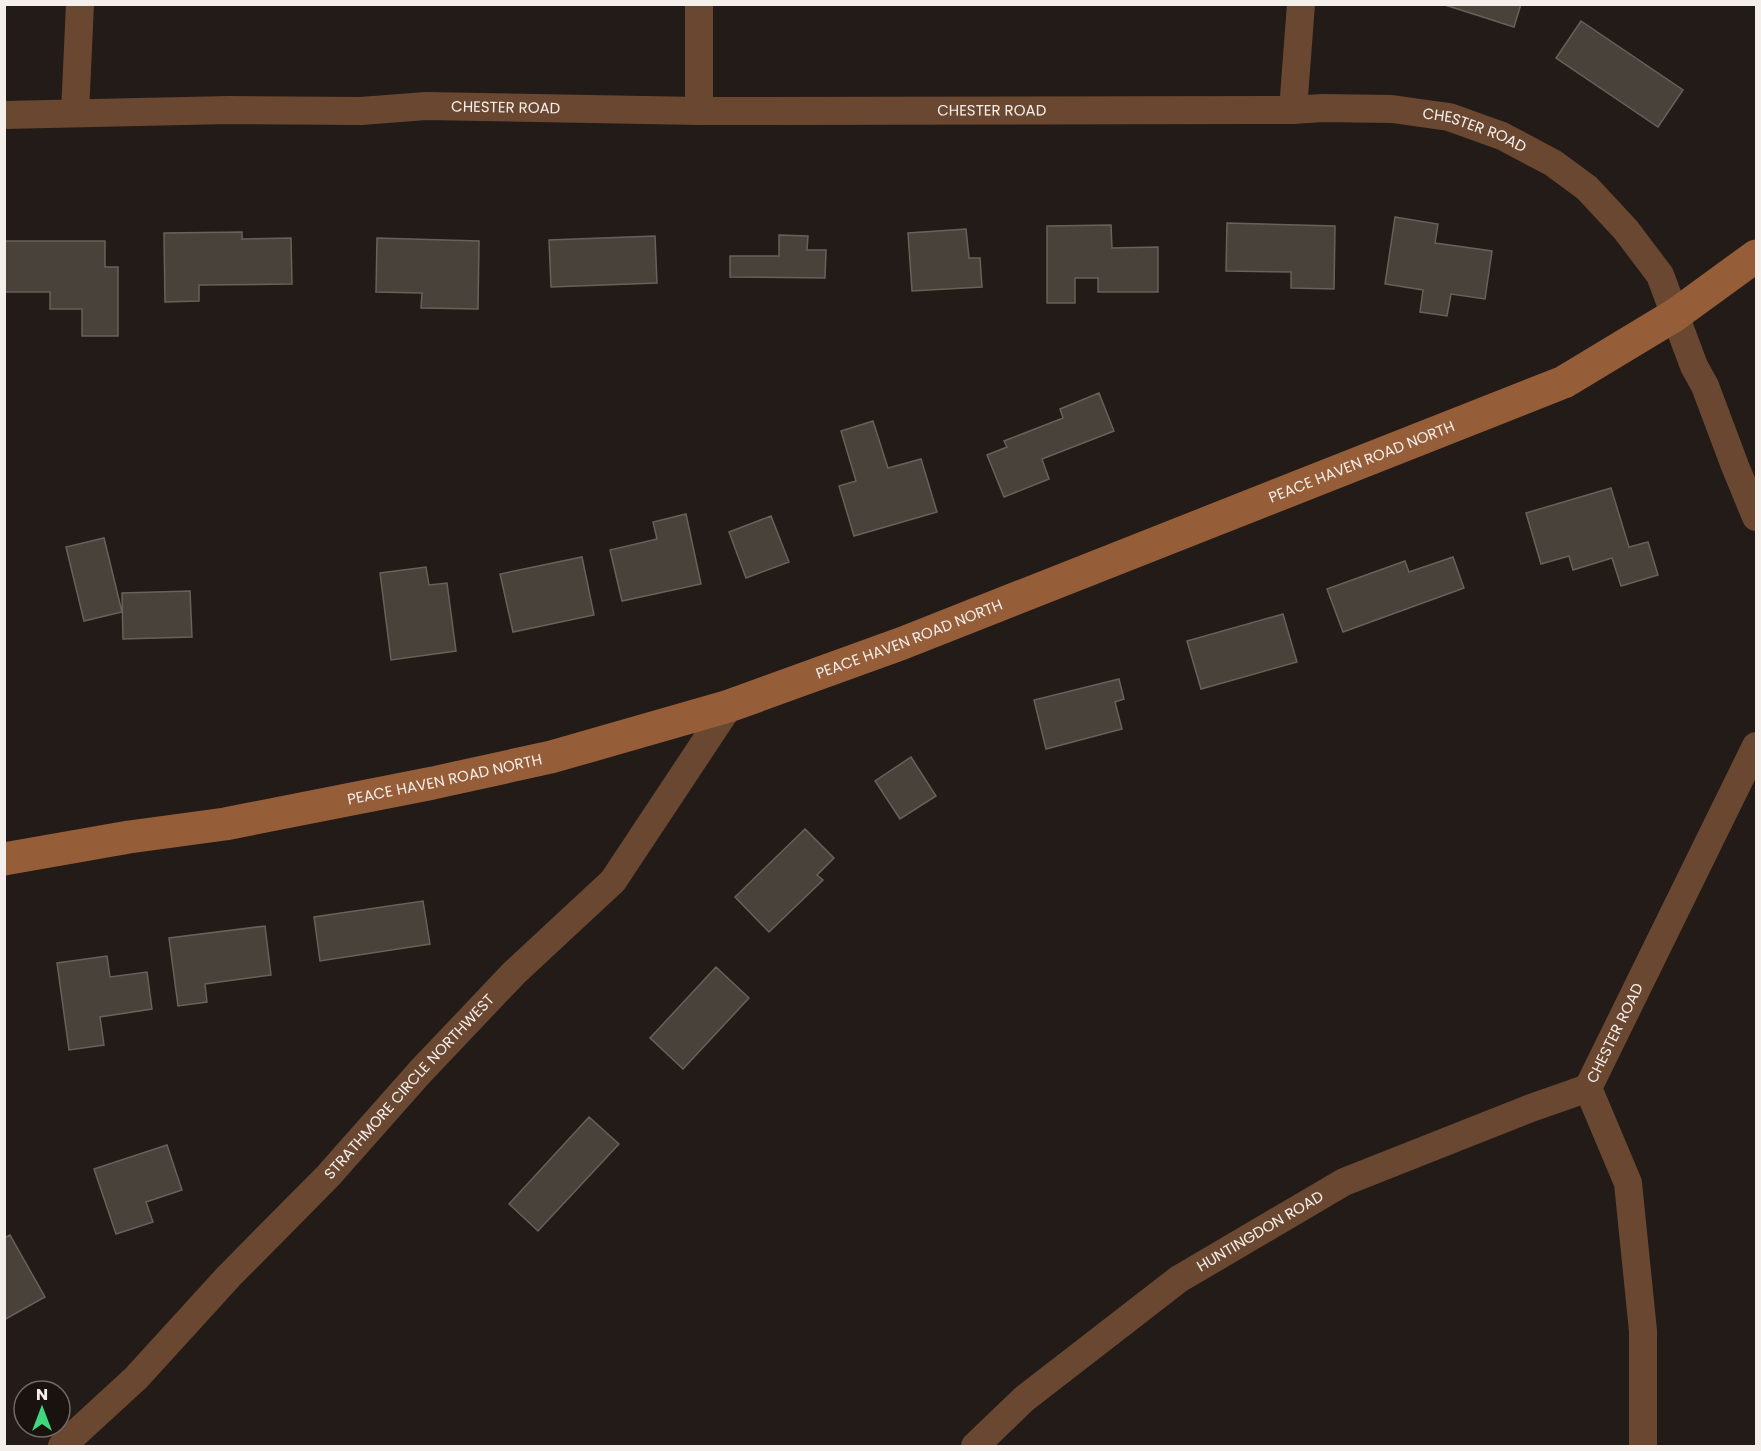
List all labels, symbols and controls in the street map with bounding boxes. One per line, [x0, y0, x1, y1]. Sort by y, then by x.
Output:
street label: CHESTER ROAD [451, 95, 560, 118]
street label: CHESTER ROAD [937, 99, 1046, 121]
street label: CHESTER ROAD [1421, 102, 1530, 157]
street label: PEACE HAVEN ROAD NORTH [1265, 415, 1458, 508]
street label: PEACE HAVEN ROAD NORTH [813, 594, 1006, 684]
street label: PEACE HAVEN ROAD NORTH [346, 748, 544, 810]
street label: CHESTER ROAD [1581, 979, 1648, 1086]
street label: STRATHMORE CIRCLE NORTHWEST [319, 989, 499, 1183]
street label: HUNTINGDON ROAD [1193, 1185, 1327, 1276]
north arrow [12, 1379, 72, 1439]
text: N [36, 1383, 48, 1406]

